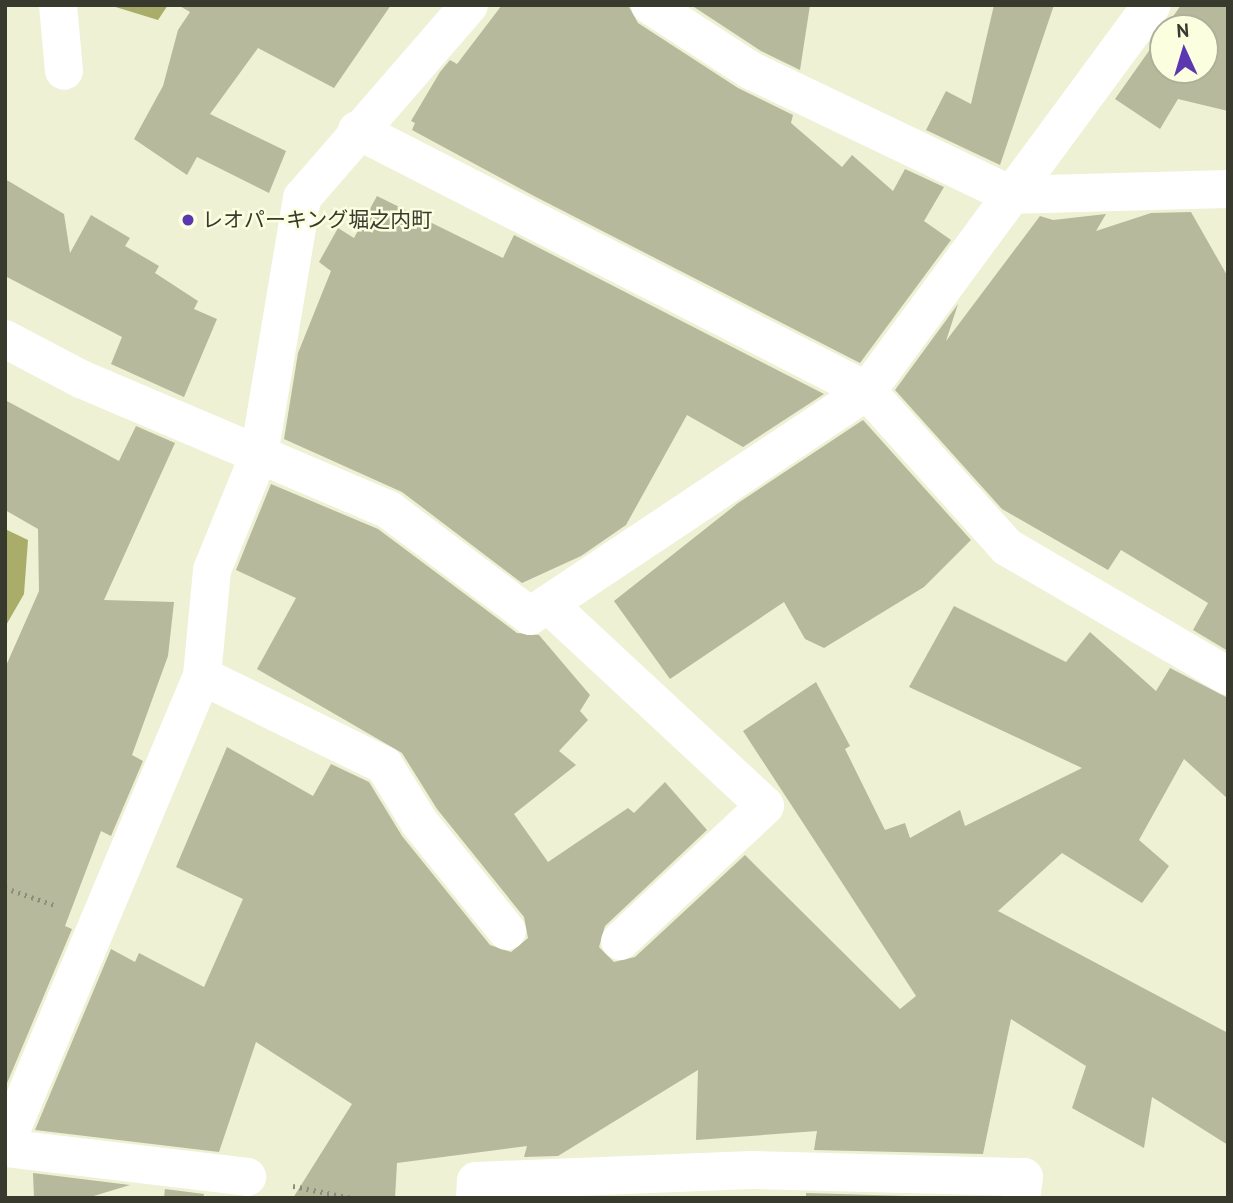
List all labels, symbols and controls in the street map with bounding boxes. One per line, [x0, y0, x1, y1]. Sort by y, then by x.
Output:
north arrow [1149, 14, 1219, 84]
text: N [1176, 18, 1190, 42]
place label: レオパーキング堀之内町 [202, 207, 433, 233]
marker: レオパーキング堀之内町 [180, 212, 196, 228]

